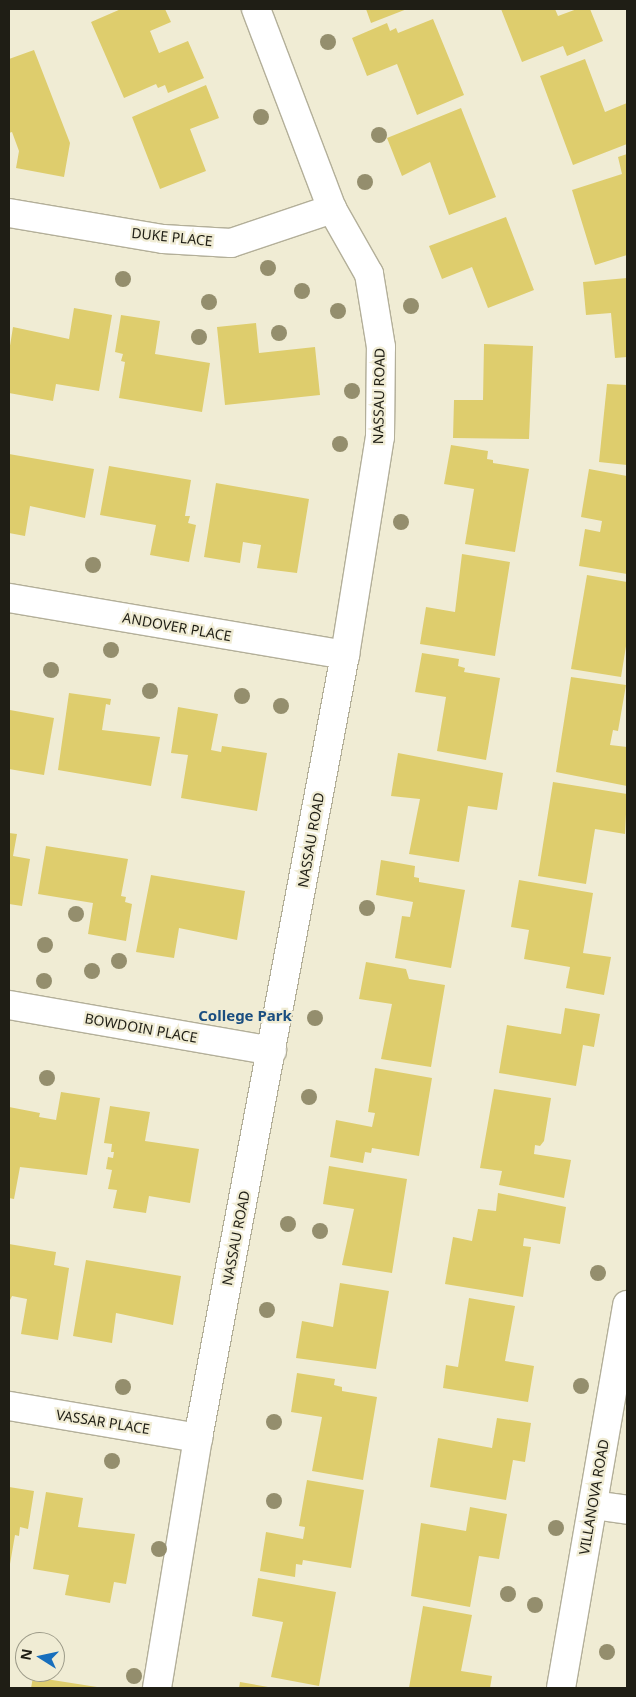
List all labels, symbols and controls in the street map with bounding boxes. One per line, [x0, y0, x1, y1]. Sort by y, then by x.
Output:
street label: DUKE PLACE [131, 224, 213, 250]
street label: NASSAU ROAD [370, 348, 388, 444]
street label: ANDOVER PLACE [121, 609, 233, 645]
street label: NASSAU ROAD [294, 791, 328, 889]
district label: College Park [198, 1007, 292, 1025]
street label: BOWDOIN PLACE [83, 1010, 199, 1046]
street label: NASSAU ROAD [219, 1189, 253, 1287]
street label: VASSAR PLACE [55, 1406, 151, 1438]
street label: VILLANOVA ROAD [576, 1438, 612, 1556]
north arrow [15, 1632, 65, 1682]
text: N [15, 1647, 36, 1662]

